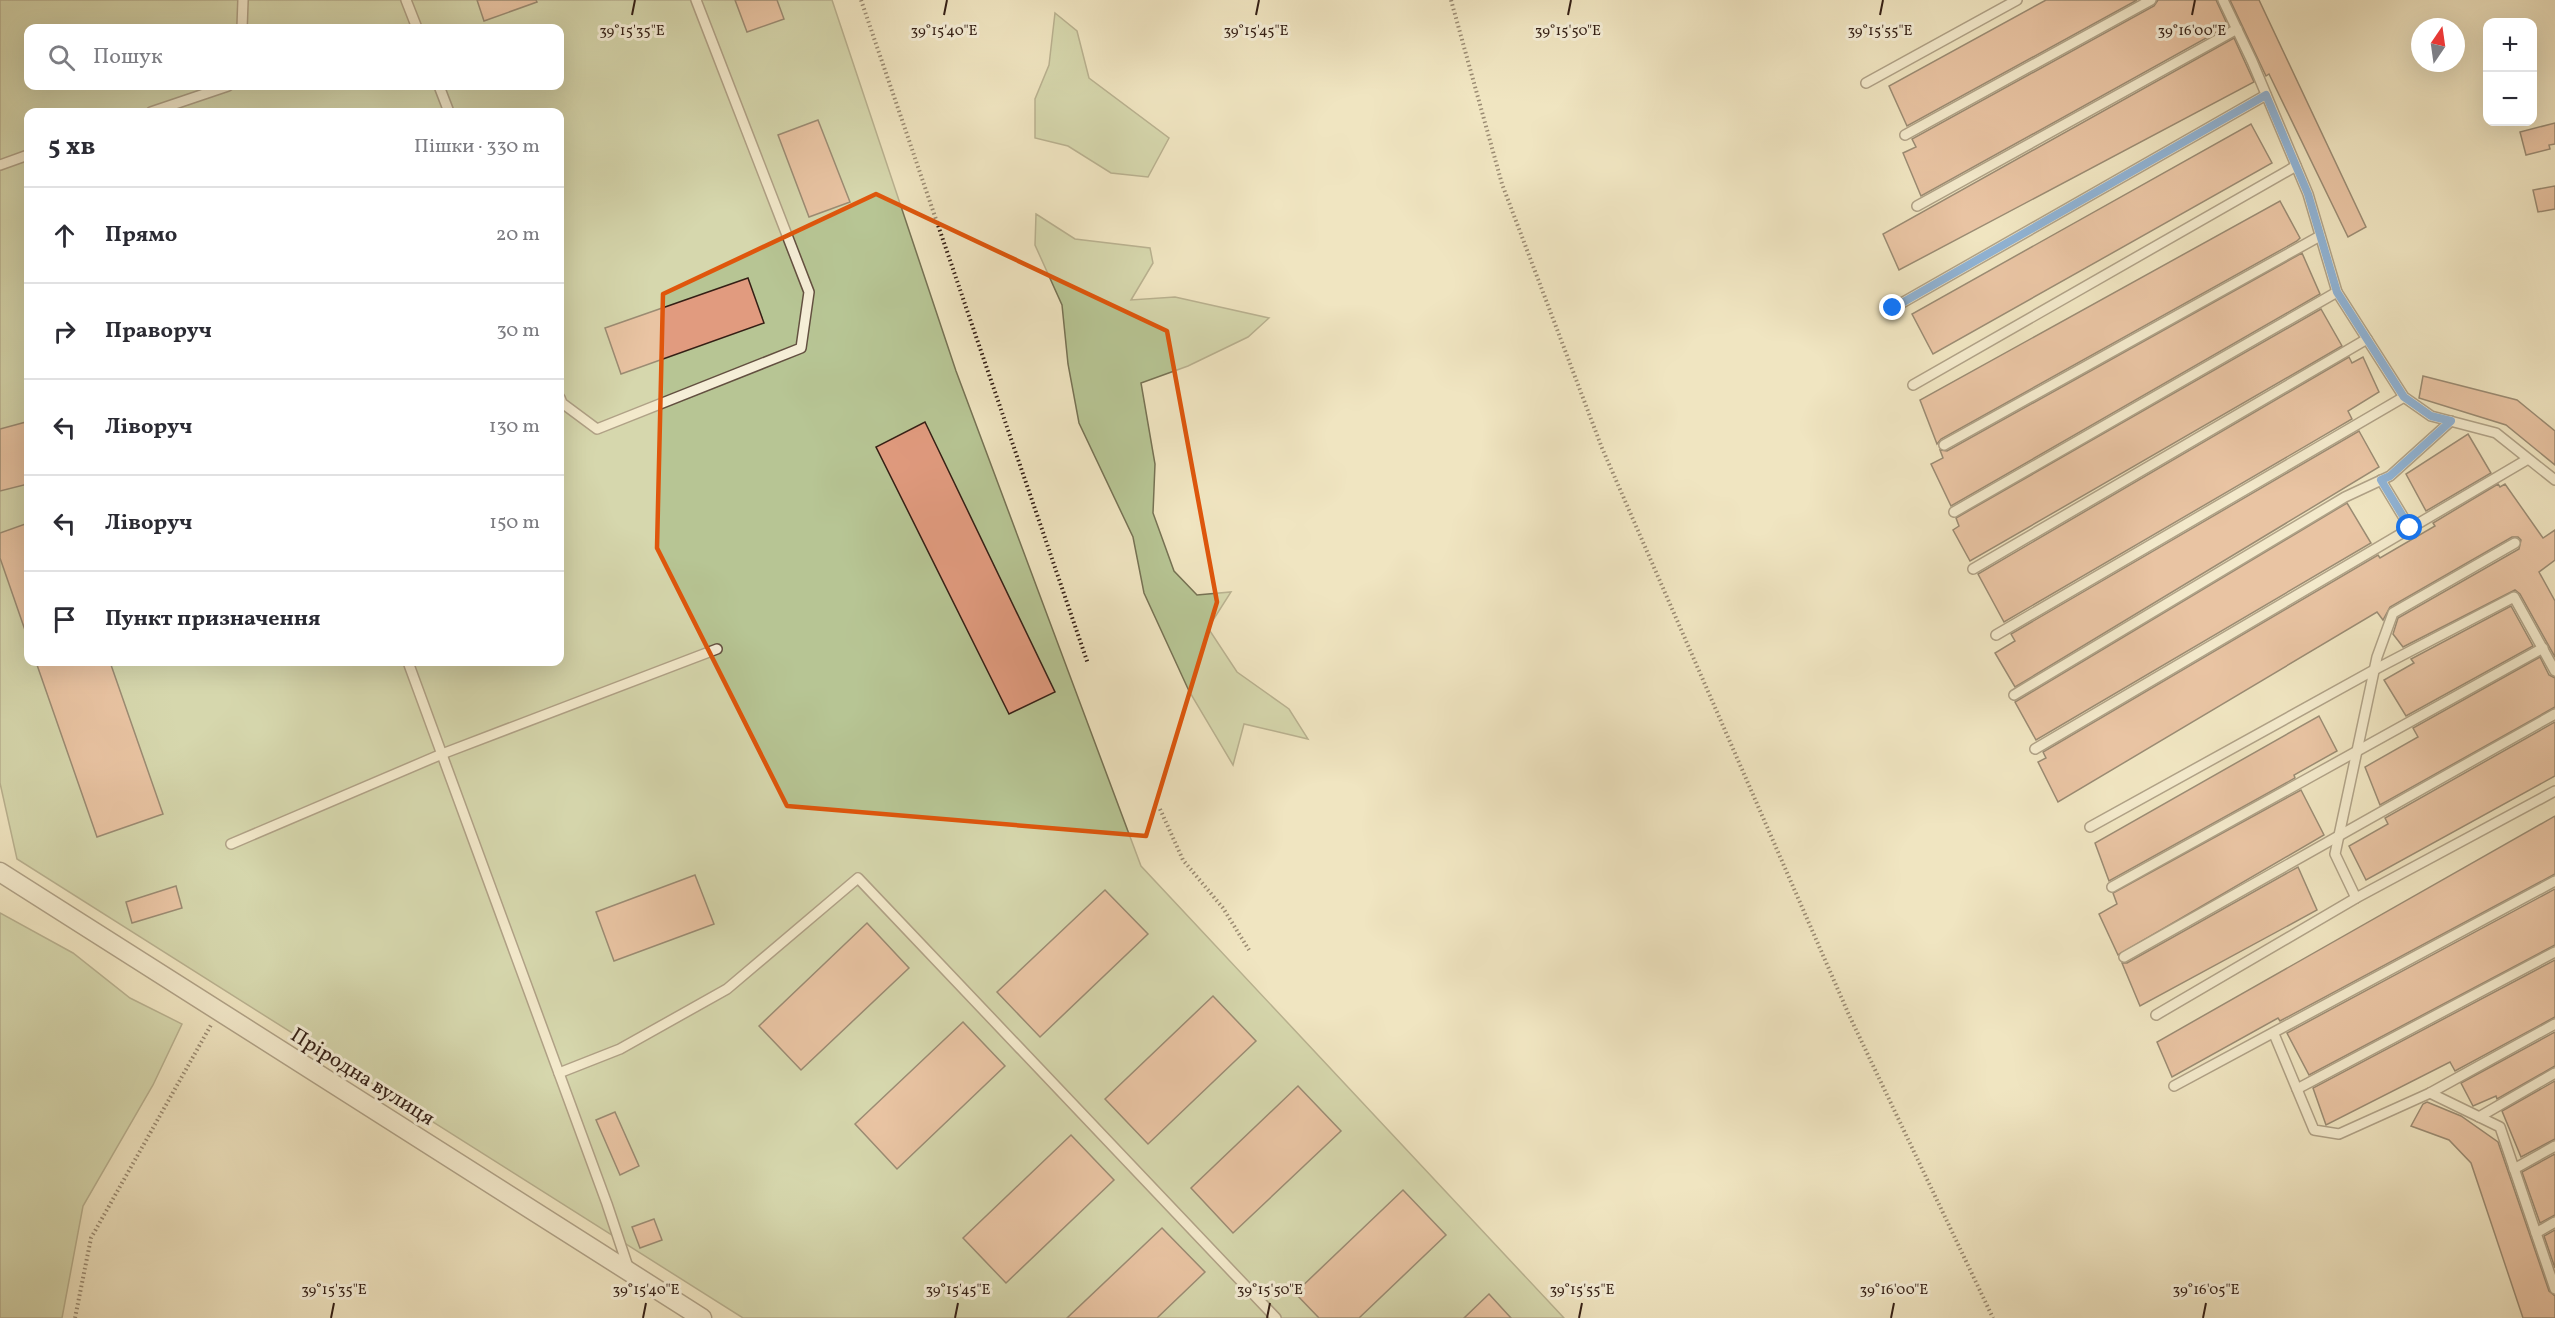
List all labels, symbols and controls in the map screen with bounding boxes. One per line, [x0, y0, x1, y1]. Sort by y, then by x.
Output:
north arrow [2411, 18, 2465, 72]
map controls [2483, 18, 2537, 126]
button: + [2483, 18, 2537, 72]
text: 39°15'35"E [599, 21, 665, 42]
text: 39°15'40"E [911, 21, 977, 42]
text: 39°15'45"E [1223, 21, 1289, 42]
text: 39°15'50"E [1535, 21, 1601, 42]
text: 39°15'55"E [1847, 21, 1913, 42]
text: 39°16'00"E [2158, 21, 2226, 42]
search box [24, 24, 564, 90]
icon: search [45, 41, 78, 74]
text: Пошук [93, 42, 163, 73]
button: − [2483, 72, 2537, 126]
text: 5 хв [48, 129, 95, 165]
text: Пішки · 330 m [414, 133, 540, 161]
icon: ahead [48, 219, 81, 252]
text: Прямо [105, 220, 177, 251]
text: 20 m [496, 221, 540, 249]
route end [1879, 294, 1905, 320]
icon: right [48, 315, 81, 348]
text: Праворуч [105, 316, 212, 347]
text: 30 m [496, 317, 540, 345]
icon: left [48, 411, 81, 444]
text: Ліворуч [105, 412, 192, 443]
text: 130 m [489, 413, 540, 441]
icon: left [48, 507, 81, 540]
text: Ліворуч [105, 508, 192, 539]
text: 150 m [489, 509, 540, 537]
route start [2396, 514, 2422, 540]
icon: arrive [48, 603, 81, 636]
text: Пункт призначення [105, 604, 321, 635]
street label: Пріродна вулиця [284, 1021, 440, 1133]
text: 39°15'35"E [301, 1280, 367, 1301]
text: 39°15'40"E [613, 1280, 679, 1301]
text: 39°15'45"E [925, 1280, 991, 1301]
text: 39°15'50"E [1237, 1280, 1303, 1301]
text: 39°15'55"E [1549, 1280, 1615, 1301]
text: 39°16'00"E [1860, 1280, 1928, 1301]
text: 39°16'05"E [2173, 1280, 2239, 1301]

